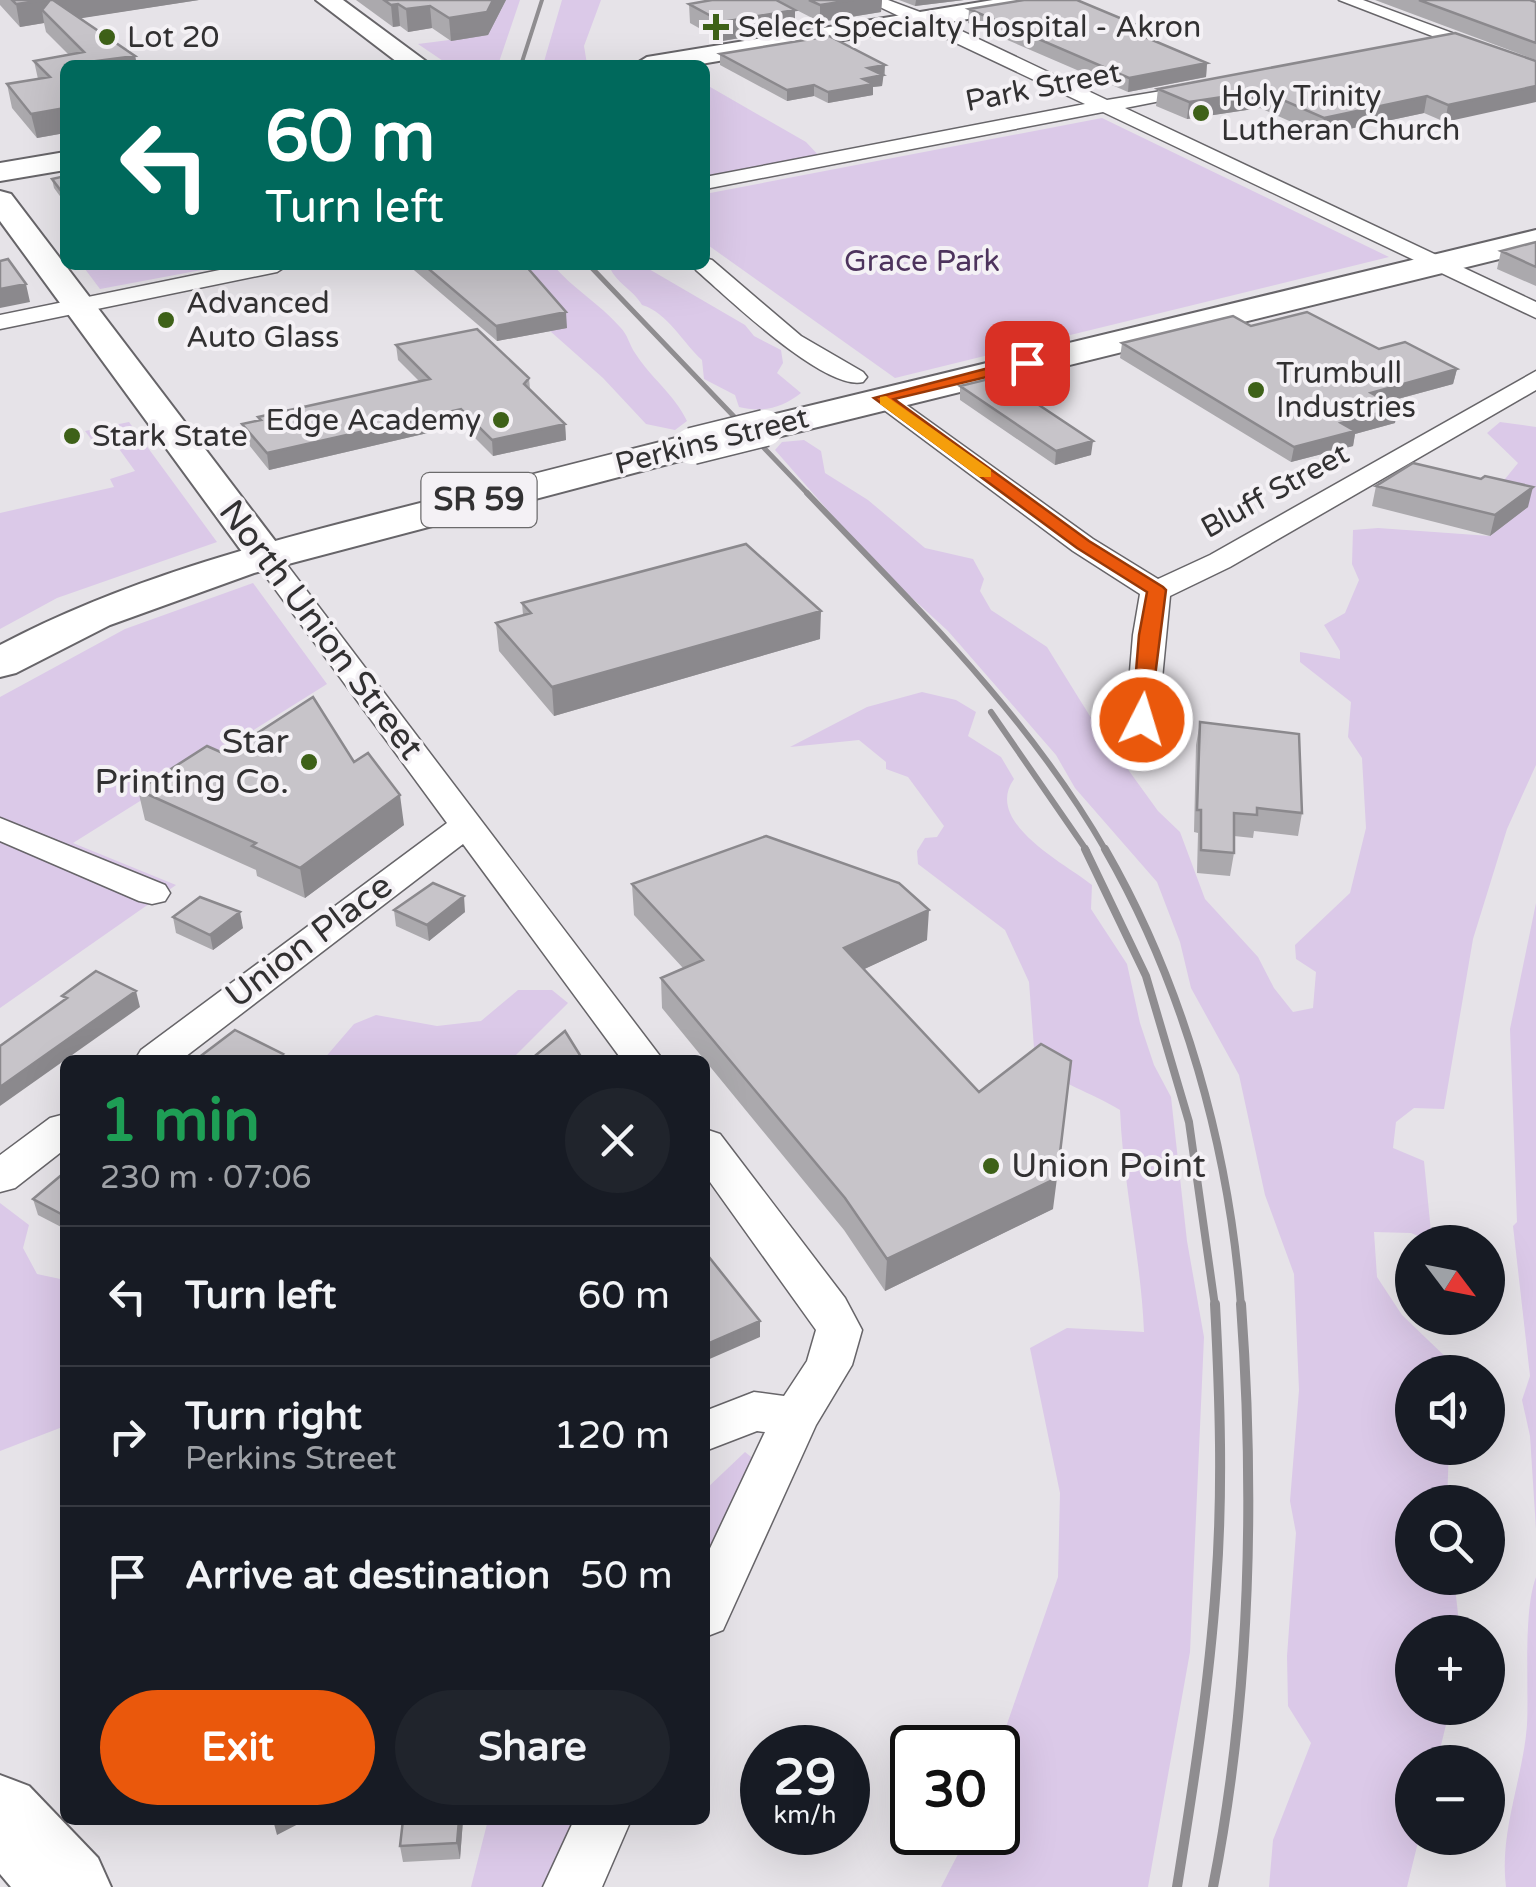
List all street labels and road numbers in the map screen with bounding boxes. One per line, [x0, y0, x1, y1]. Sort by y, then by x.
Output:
street label: Park Street [962, 54, 1124, 120]
street label: Perkins Street [611, 399, 813, 483]
street label: Bluff Street [1195, 435, 1355, 547]
road number: SR 59 [422, 473, 536, 527]
street label: North Union Street [210, 492, 432, 768]
street label: Union Place [217, 865, 401, 1017]

